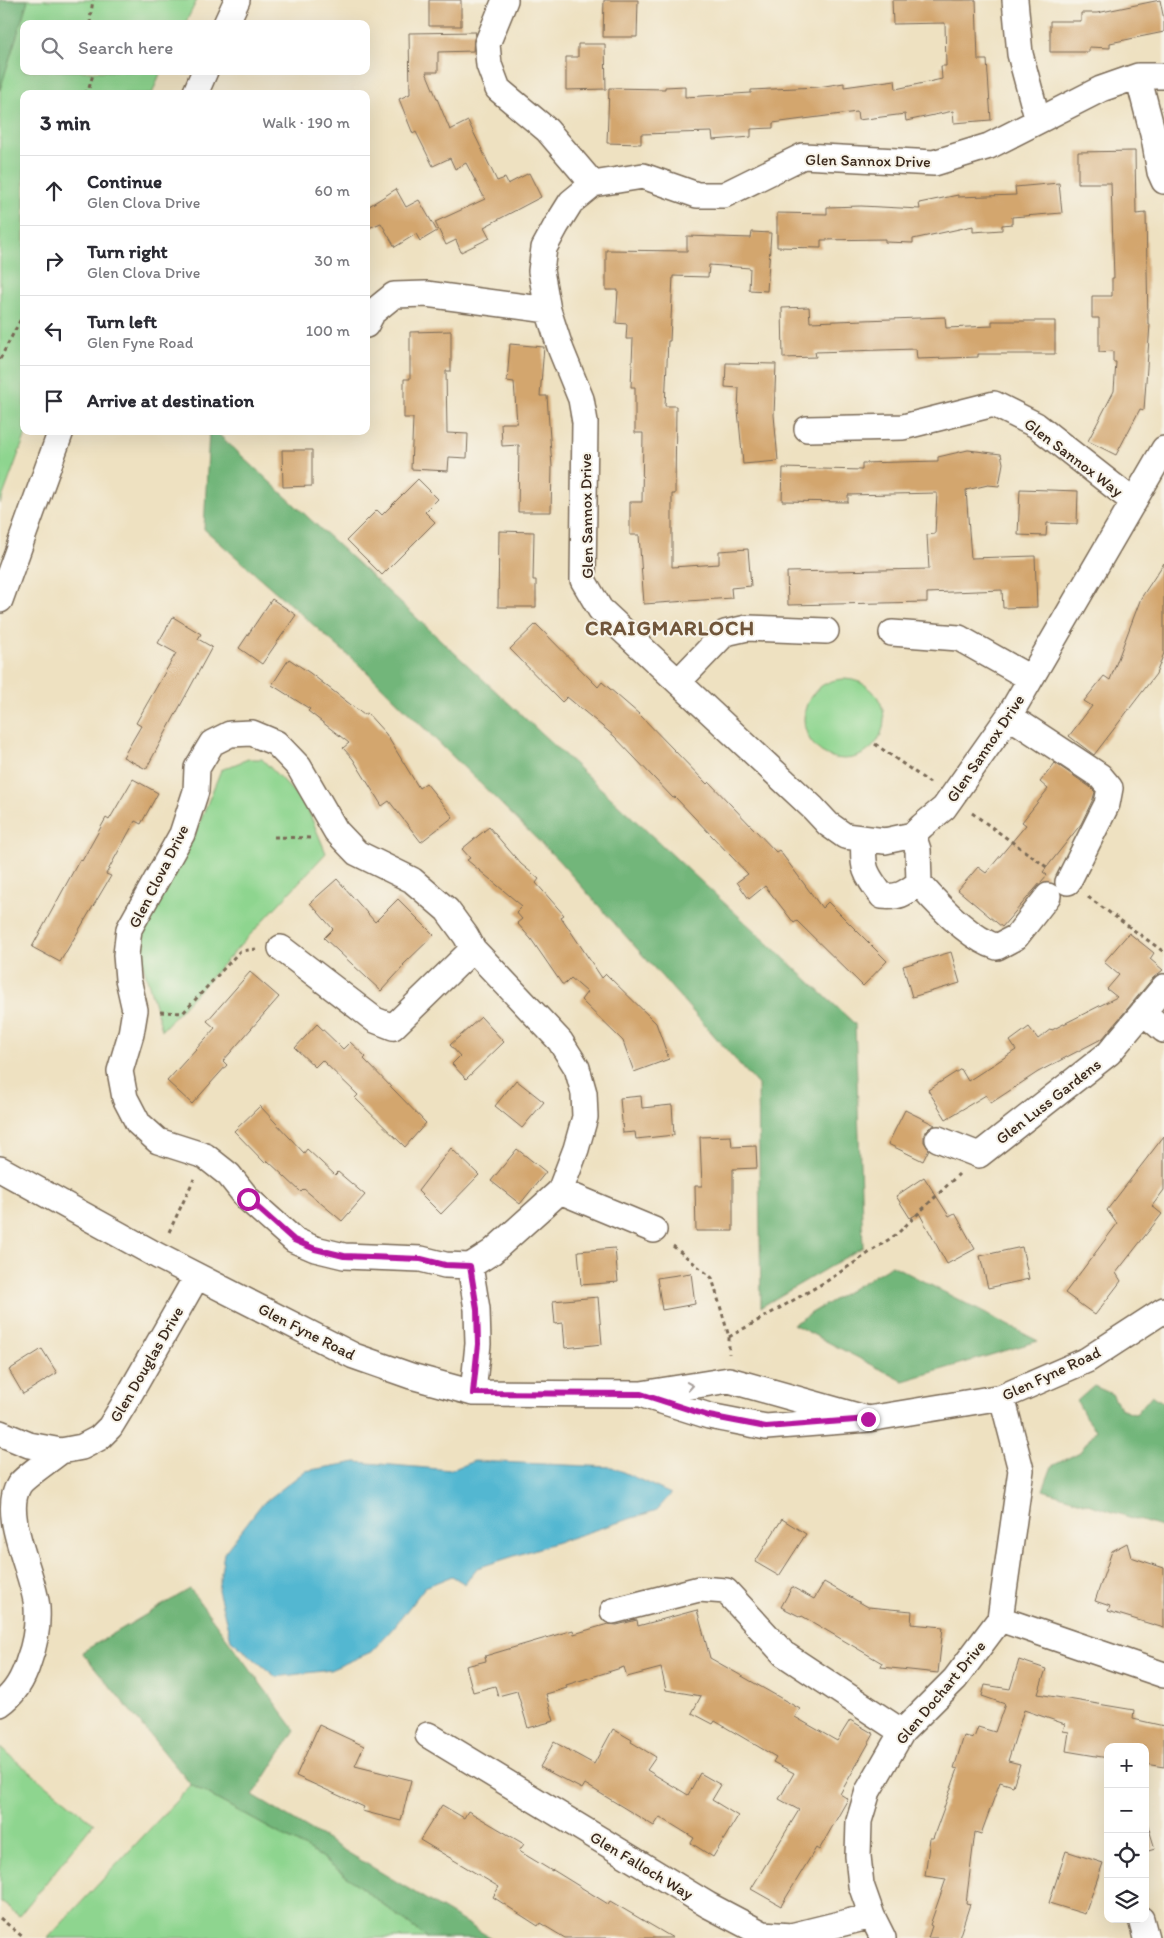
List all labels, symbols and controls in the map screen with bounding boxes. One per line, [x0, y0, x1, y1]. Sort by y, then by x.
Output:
search box [20, 20, 370, 75]
icon: search [38, 34, 66, 62]
text: Search here [78, 36, 173, 59]
text: 3 min [40, 110, 90, 135]
text: Walk · 190 m [262, 113, 350, 132]
street label: Glen Sannox Drive [805, 150, 931, 171]
text: Continue [87, 170, 162, 193]
icon: ahead [40, 177, 68, 205]
text: 60 m [315, 181, 350, 200]
text: Glen Clova Drive [87, 193, 200, 212]
text: Turn right [87, 240, 168, 263]
icon: right [40, 247, 68, 275]
text: 30 m [314, 251, 350, 270]
text: Glen Clova Drive [87, 263, 200, 282]
text: Turn left [87, 310, 157, 333]
icon: left [40, 317, 68, 345]
text: 100 m [306, 321, 350, 340]
text: Glen Fyne Road [87, 333, 193, 352]
icon: arrive [40, 387, 68, 415]
text: Arrive at destination [87, 389, 254, 412]
street label: Glen Sannox Way [1021, 414, 1127, 501]
street label: Glen Sannox Drive [576, 453, 597, 579]
district label: CRAIGMARLOCH [585, 615, 755, 640]
street label: Glen Sannox Drive [942, 691, 1028, 806]
street label: Glen Clova Drive [124, 821, 193, 931]
street label: Glen Luss Gardens [992, 1055, 1105, 1148]
route start [237, 1188, 260, 1211]
street label: Glen Fyne Road [255, 1299, 359, 1364]
street label: Glen Douglas Drive [106, 1303, 187, 1425]
street label: Glen Fyne Road [999, 1342, 1104, 1405]
one-way arrow [685, 1382, 694, 1392]
route end [857, 1408, 880, 1431]
street label: Glen Dochart Drive [891, 1637, 989, 1748]
map controls [1104, 1743, 1149, 1923]
button: + [1104, 1743, 1149, 1788]
button: − [1104, 1788, 1149, 1833]
street label: Glen Falloch Way [587, 1827, 697, 1904]
button: locate [1104, 1833, 1149, 1878]
button: layers [1104, 1878, 1149, 1923]

